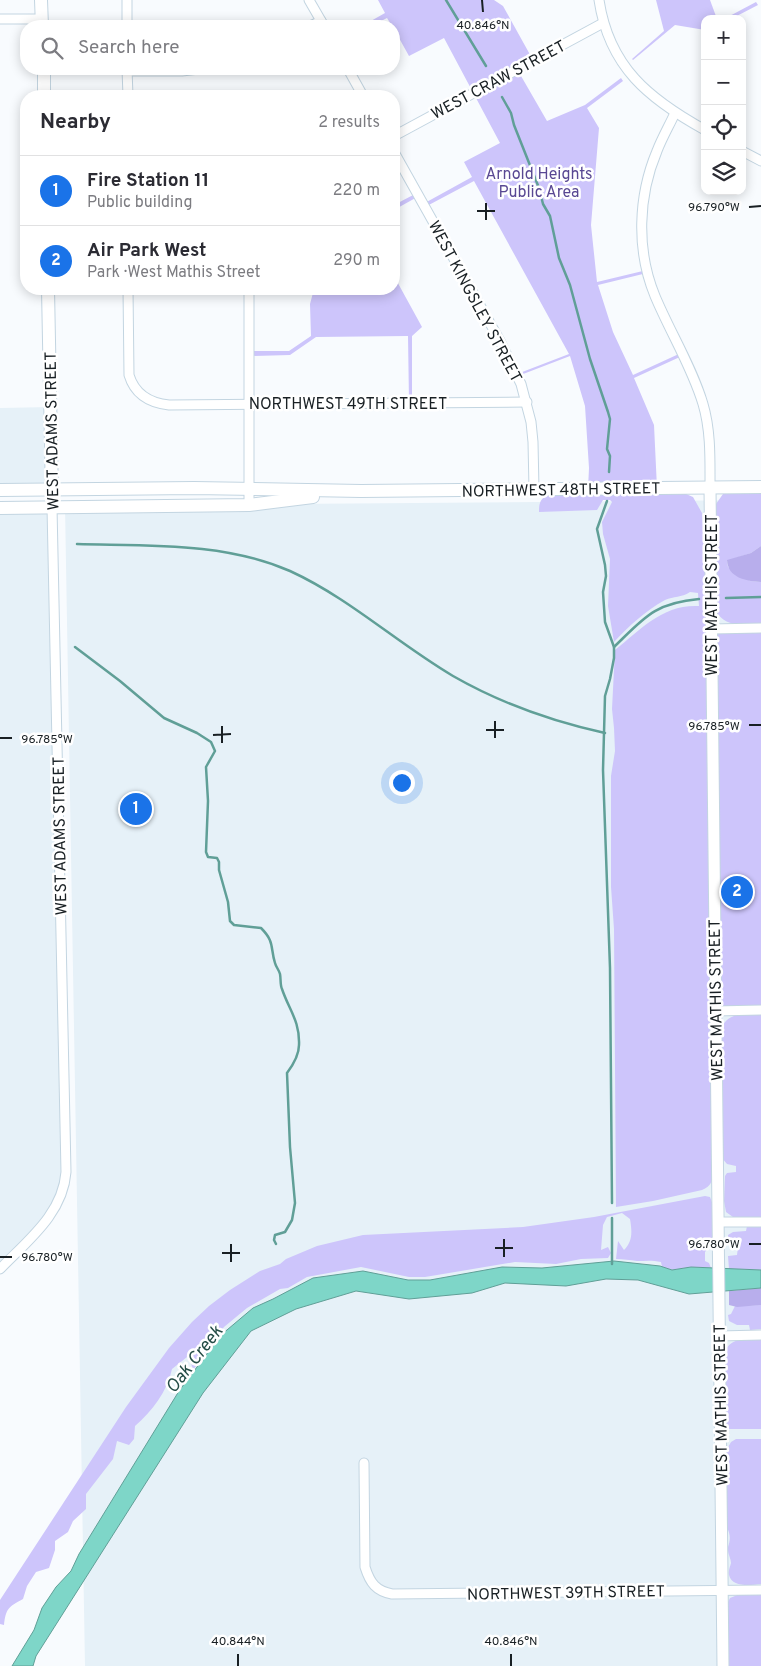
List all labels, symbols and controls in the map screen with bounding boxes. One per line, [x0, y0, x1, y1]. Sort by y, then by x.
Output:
map controls [701, 15, 746, 195]
button: + [701, 15, 746, 60]
text: 40.846°N [456, 18, 510, 34]
search box [20, 20, 400, 75]
icon: search [38, 34, 66, 62]
text: Search here [78, 36, 180, 60]
street label: WEST CRAW STREET [428, 37, 570, 125]
button: − [701, 60, 746, 105]
button: locate [701, 105, 746, 150]
text: Nearby [40, 109, 111, 136]
text: 2 results [318, 113, 380, 133]
button: layers [701, 150, 746, 195]
park label: Arnold Heights Public Area [485, 165, 593, 203]
text: Fire Station 11 [87, 169, 209, 193]
text: 1 [53, 181, 59, 201]
text: 220 m [333, 181, 380, 201]
text: Public building [87, 193, 192, 213]
text: 96.790°W [688, 200, 740, 216]
street label: WEST KINGSLEY STREET [423, 218, 525, 386]
text: Air Park West [87, 239, 207, 263]
text: 2 [51, 251, 61, 271]
text: 290 m [333, 251, 380, 271]
text: Park · West Mathis Street [87, 263, 261, 283]
street label: WEST ADAMS STREET [42, 351, 64, 511]
street label: NORTHWEST 49TH STREET [249, 395, 447, 415]
street label: NORTHWEST 48TH STREET [461, 479, 661, 503]
street label: WEST MATHIS STREET [703, 514, 723, 676]
text: 96.785°W [688, 719, 740, 735]
text: 96.785°W [21, 732, 73, 748]
street label: WEST ADAMS STREET [50, 756, 72, 916]
your location [389, 770, 415, 796]
pin: 1 [120, 790, 152, 828]
pin: 2 [721, 873, 753, 911]
street label: WEST MATHIS STREET [706, 919, 728, 1081]
text: 96.780°W [688, 1237, 740, 1253]
text: 96.780°W [21, 1250, 73, 1266]
water label: Oak Creek [162, 1321, 229, 1399]
street label: WEST MATHIS STREET [711, 1324, 733, 1486]
street label: NORTHWEST 39TH STREET [467, 1582, 665, 1606]
text: 40.844°N [211, 1634, 265, 1650]
text: 40.846°N [484, 1634, 538, 1650]

